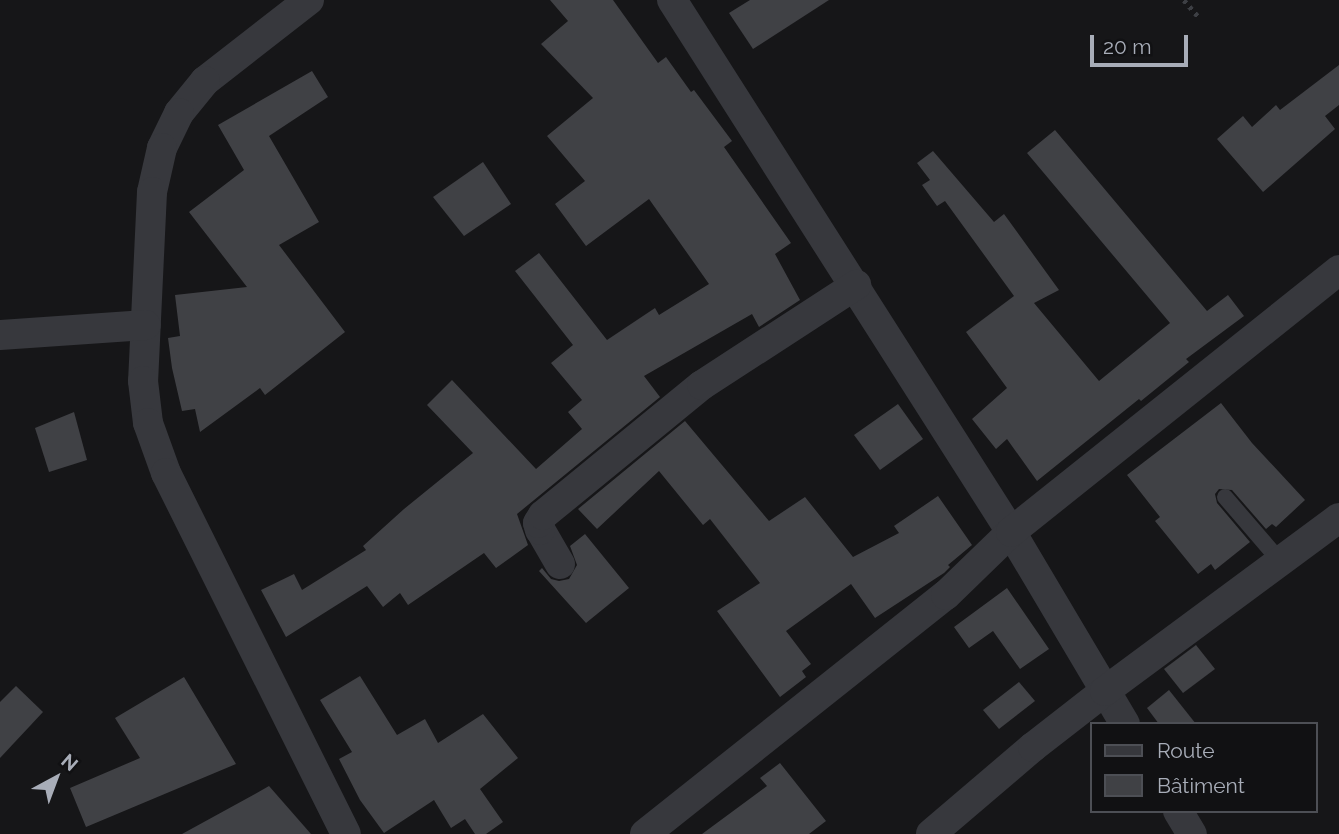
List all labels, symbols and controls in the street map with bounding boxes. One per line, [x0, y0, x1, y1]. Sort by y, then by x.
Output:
scale bar [1094, 21, 1192, 65]
text: 20 m [1103, 34, 1151, 59]
legend [1090, 722, 1318, 813]
text: Route [1157, 738, 1215, 763]
north arrow [21, 743, 91, 813]
text: N [57, 749, 82, 775]
text: Bâtiment [1157, 773, 1245, 798]

